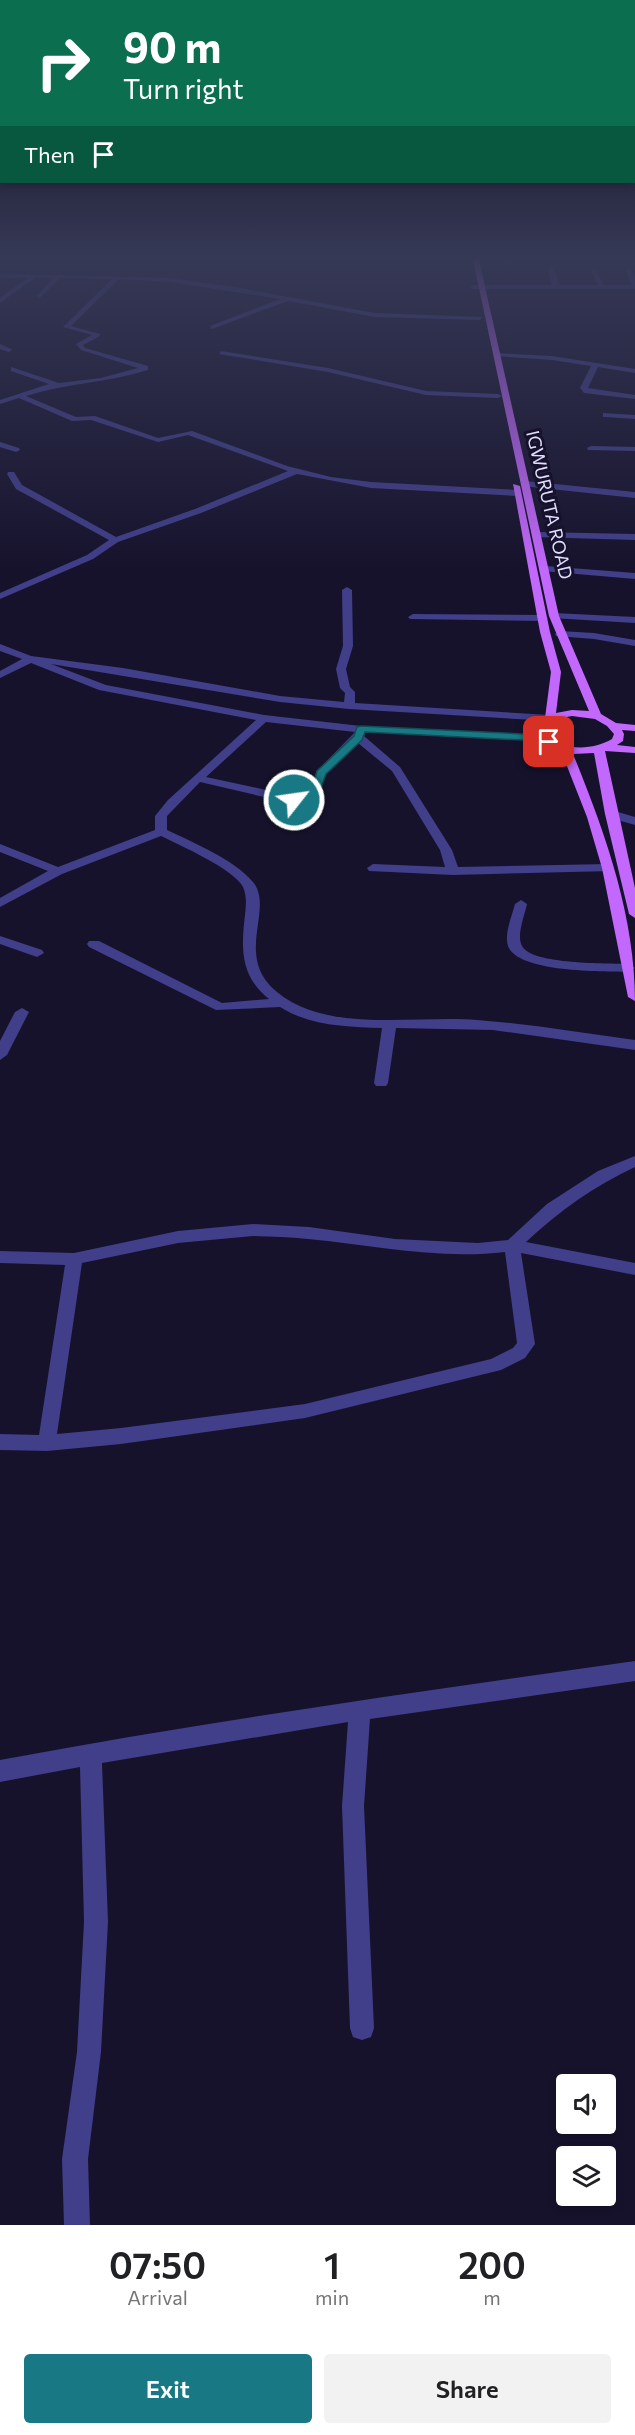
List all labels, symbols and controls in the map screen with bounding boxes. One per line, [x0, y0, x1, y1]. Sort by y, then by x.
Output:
text: 90 m [123, 20, 222, 72]
icon: right [24, 24, 102, 102]
text: Turn right [123, 72, 243, 105]
icon: arrive [87, 138, 120, 171]
text: Then [24, 141, 75, 168]
street label: IGWURUTA ROAD [522, 428, 578, 581]
pin [523, 716, 574, 767]
icon: arrive [532, 725, 565, 758]
position arrow [262, 768, 326, 832]
map controls [556, 2074, 616, 2206]
button: sound [556, 2074, 616, 2134]
button: layers [556, 2146, 616, 2206]
text: 07:50 [109, 2242, 206, 2286]
text: 1 [324, 2242, 340, 2286]
text: 200 [458, 2242, 526, 2286]
text: Arrival [127, 2285, 188, 2309]
text: min [315, 2285, 349, 2309]
text: m [483, 2285, 501, 2309]
button: Exit [24, 2354, 312, 2423]
button: Share [324, 2354, 611, 2423]

